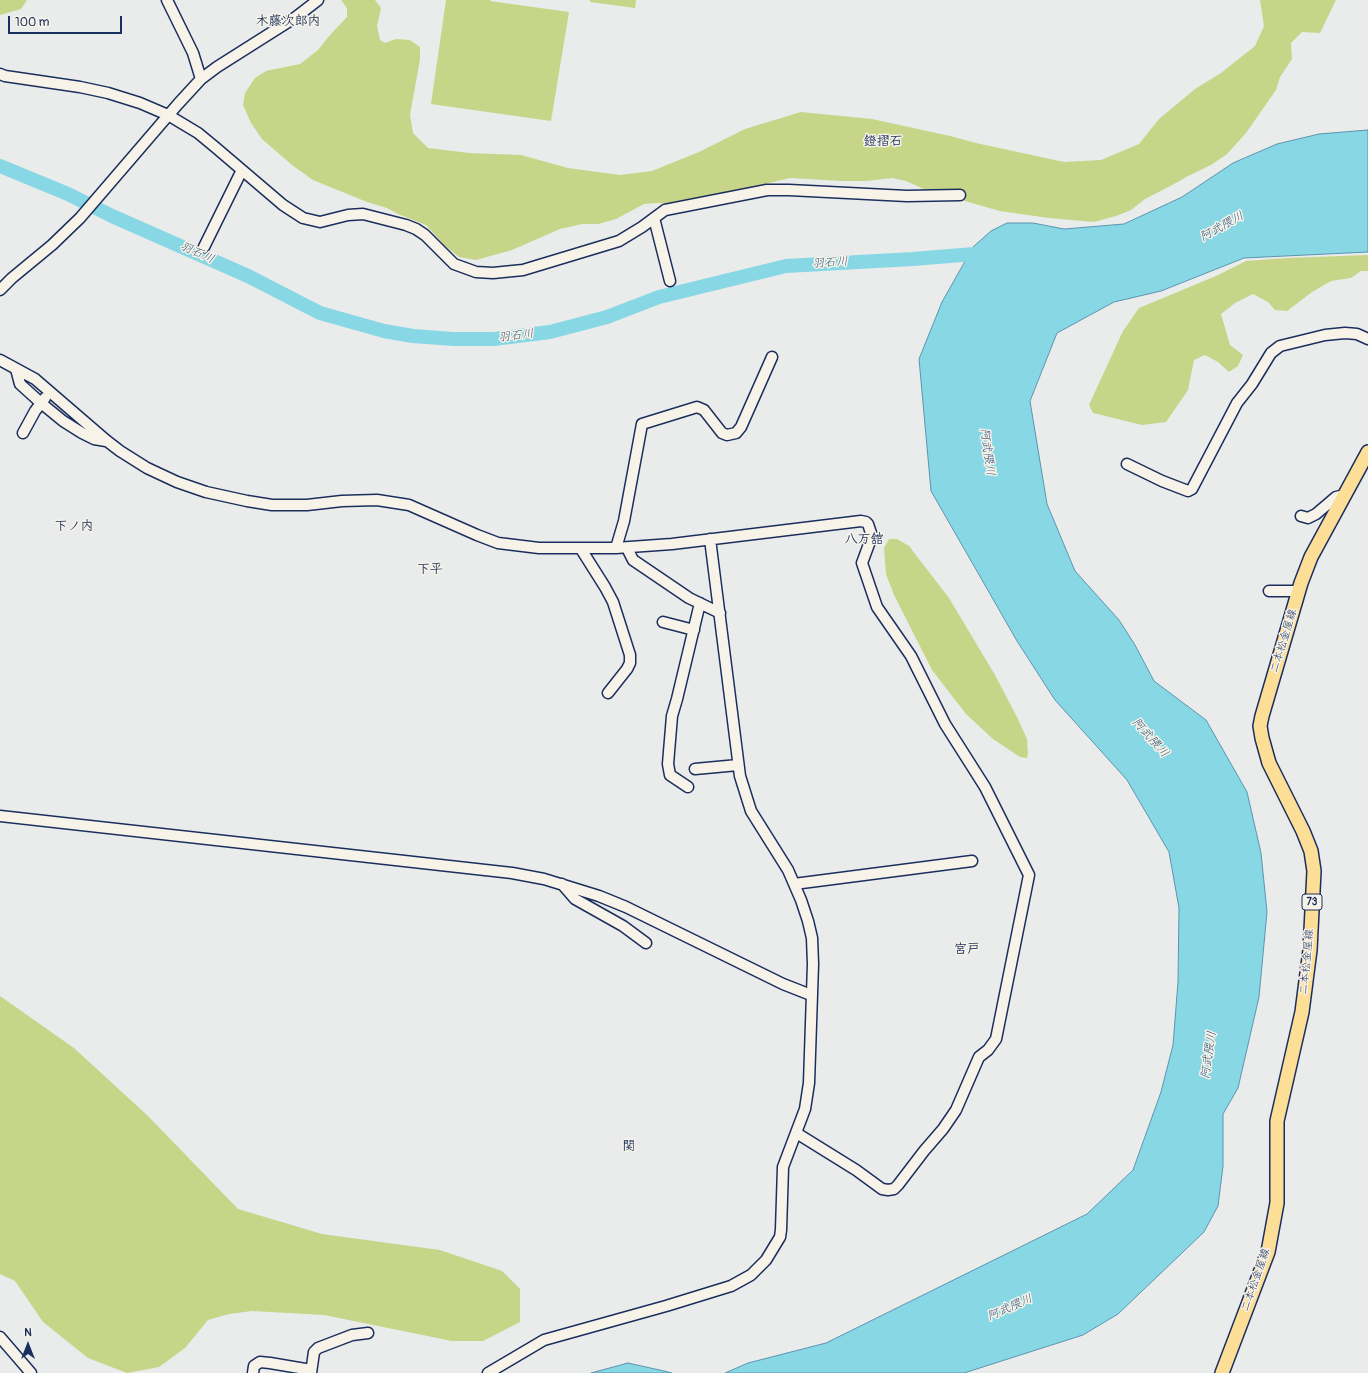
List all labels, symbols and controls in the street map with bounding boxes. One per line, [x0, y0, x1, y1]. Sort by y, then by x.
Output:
scale bar [10, 8, 124, 34]
district label: 木藤次郎内 [256, 14, 320, 30]
text: 100 m [15, 15, 49, 30]
district label: 鐙摺石 [864, 134, 902, 150]
water label: 阿武隈川 [1198, 209, 1246, 245]
water label: 羽石川 [178, 239, 216, 267]
water label: 羽石川 [812, 255, 848, 271]
water label: 羽石川 [497, 327, 535, 345]
water label: 阿武隈川 [977, 427, 997, 477]
district label: 下ノ内 [55, 519, 93, 535]
district label: 八万舘 [845, 532, 883, 548]
district label: 下平 [417, 562, 443, 578]
street label: 二本松金屋線 [1268, 608, 1300, 674]
water label: 阿武隈川 [1129, 715, 1171, 761]
road number: 73 [1302, 894, 1322, 910]
street label: 二本松金屋線 [1298, 929, 1316, 995]
district label: 宮戸 [954, 942, 980, 958]
water label: 阿武隈川 [1199, 1030, 1219, 1080]
district label: 関 [623, 1139, 635, 1155]
street label: 二本松金屋線 [1239, 1247, 1273, 1313]
water label: 阿武隈川 [985, 1292, 1035, 1324]
north arrow [8, 1325, 48, 1365]
text: N [24, 1326, 32, 1339]

